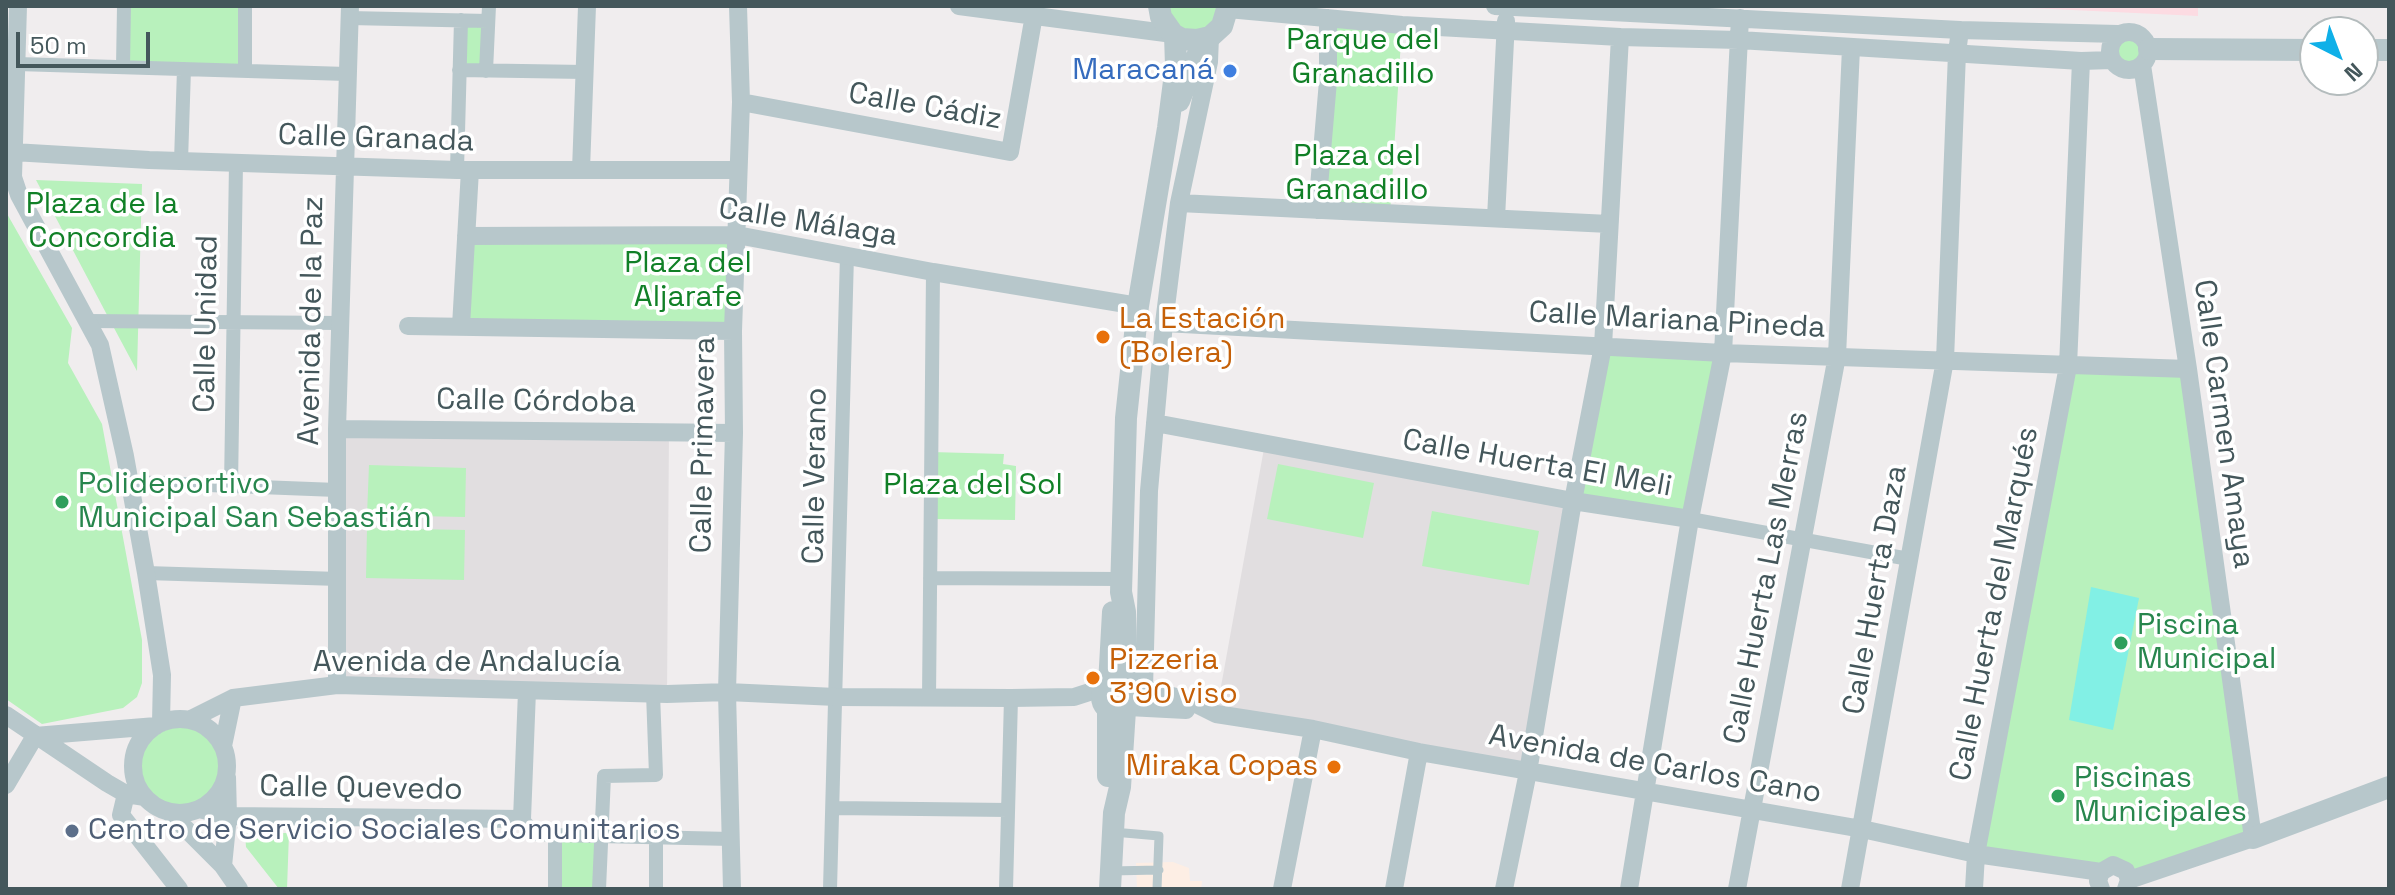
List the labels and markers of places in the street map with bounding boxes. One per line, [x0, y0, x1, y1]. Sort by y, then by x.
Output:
place label: Maracaná [1072, 53, 1214, 89]
marker: Maracaná [1221, 62, 1239, 80]
place label: La Estación (Bolera) [1119, 302, 1285, 372]
marker: La Estación (Bolera) [1094, 328, 1112, 346]
place label: Polideportivo Municipal San Sebastián [78, 467, 432, 538]
marker: Polideportivo Municipal San Sebastián [53, 493, 71, 511]
place label: Piscina Municipal [2137, 608, 2276, 678]
marker: Piscina Municipal [2112, 634, 2130, 652]
place label: Pizzeria 3’90 viso [1109, 643, 1238, 714]
marker: Pizzeria 3’90 viso [1084, 669, 1102, 687]
place label: Miraka Copas [1126, 749, 1318, 785]
marker: Miraka Copas [1325, 758, 1343, 776]
place label: Piscinas Municipales [2074, 761, 2247, 832]
marker: Piscinas Municipales [2049, 787, 2067, 805]
place label: Centro de Servicio Sociales Comunitarios [88, 813, 681, 849]
marker: Centro de Servicio Sociales Comunitarios [63, 822, 81, 840]

